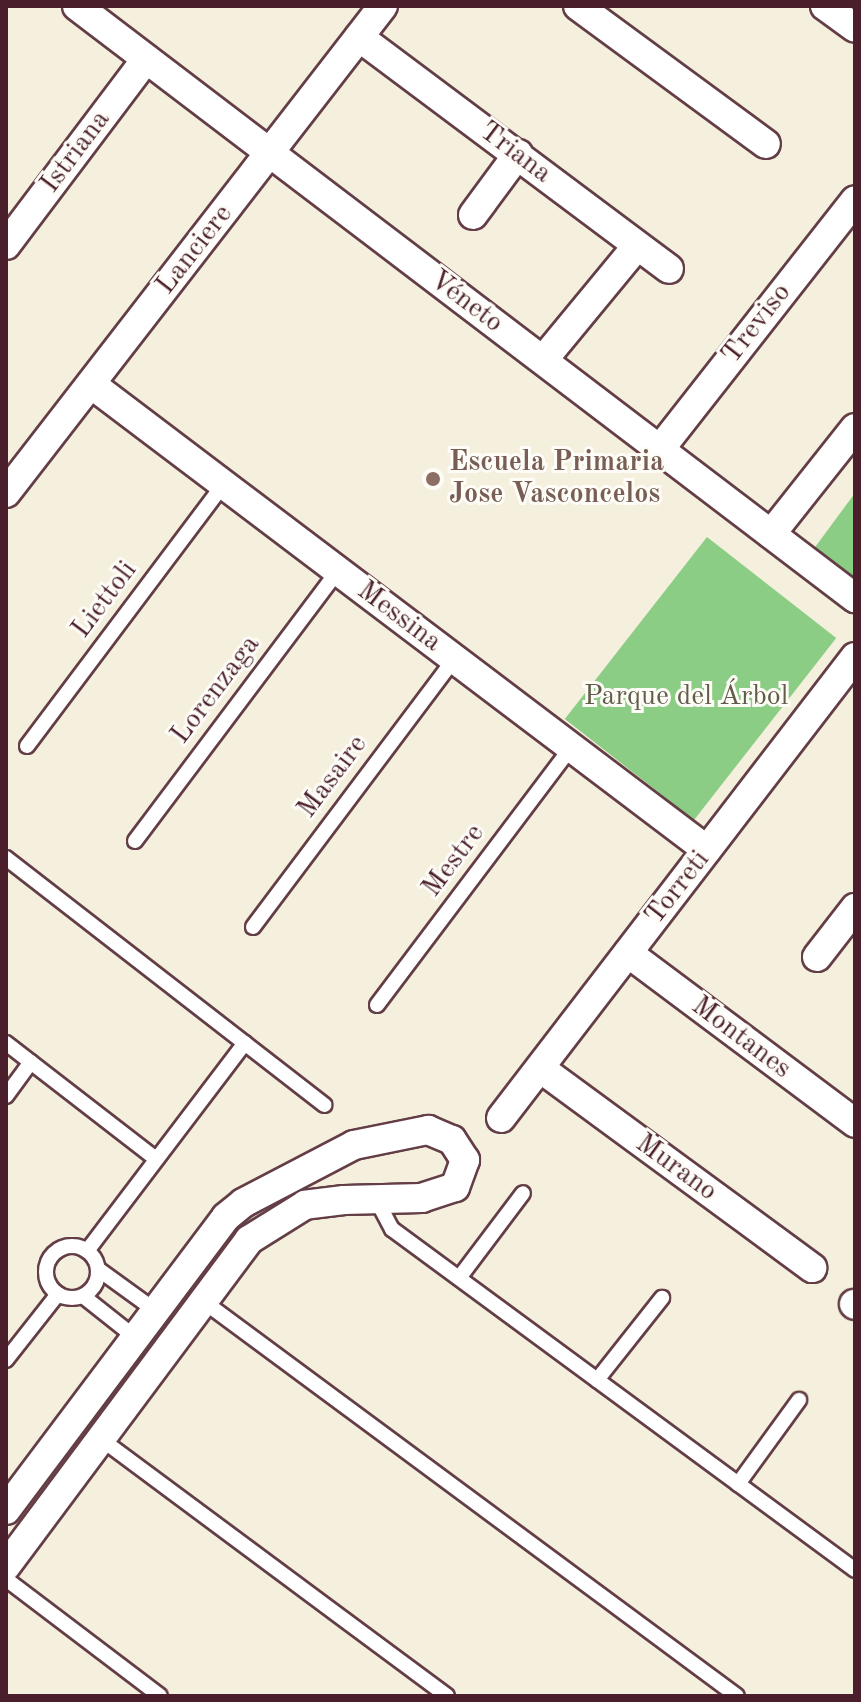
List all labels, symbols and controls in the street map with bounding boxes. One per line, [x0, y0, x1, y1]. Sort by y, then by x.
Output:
street label: Istriana [34, 104, 118, 200]
street label: Triana [472, 115, 558, 191]
street label: Lanciere [150, 198, 240, 302]
street label: Véneto [423, 263, 509, 341]
street label: Treviso [715, 277, 799, 371]
place label: Escuela Primaria Jose Vasconcelos [449, 446, 664, 512]
marker: Escuela Primaria Jose Vasconcelos [424, 470, 442, 488]
street label: Liettoli [65, 555, 145, 645]
street label: Messina [350, 574, 448, 660]
street label: Lorenzaga [164, 629, 268, 751]
park label: Parque del Árbol [584, 680, 788, 714]
street label: Masaire [291, 729, 375, 825]
street label: Mestre [416, 818, 492, 904]
street label: Torreti [639, 844, 717, 932]
street label: Montanes [684, 990, 798, 1086]
street label: Murano [629, 1127, 723, 1209]

